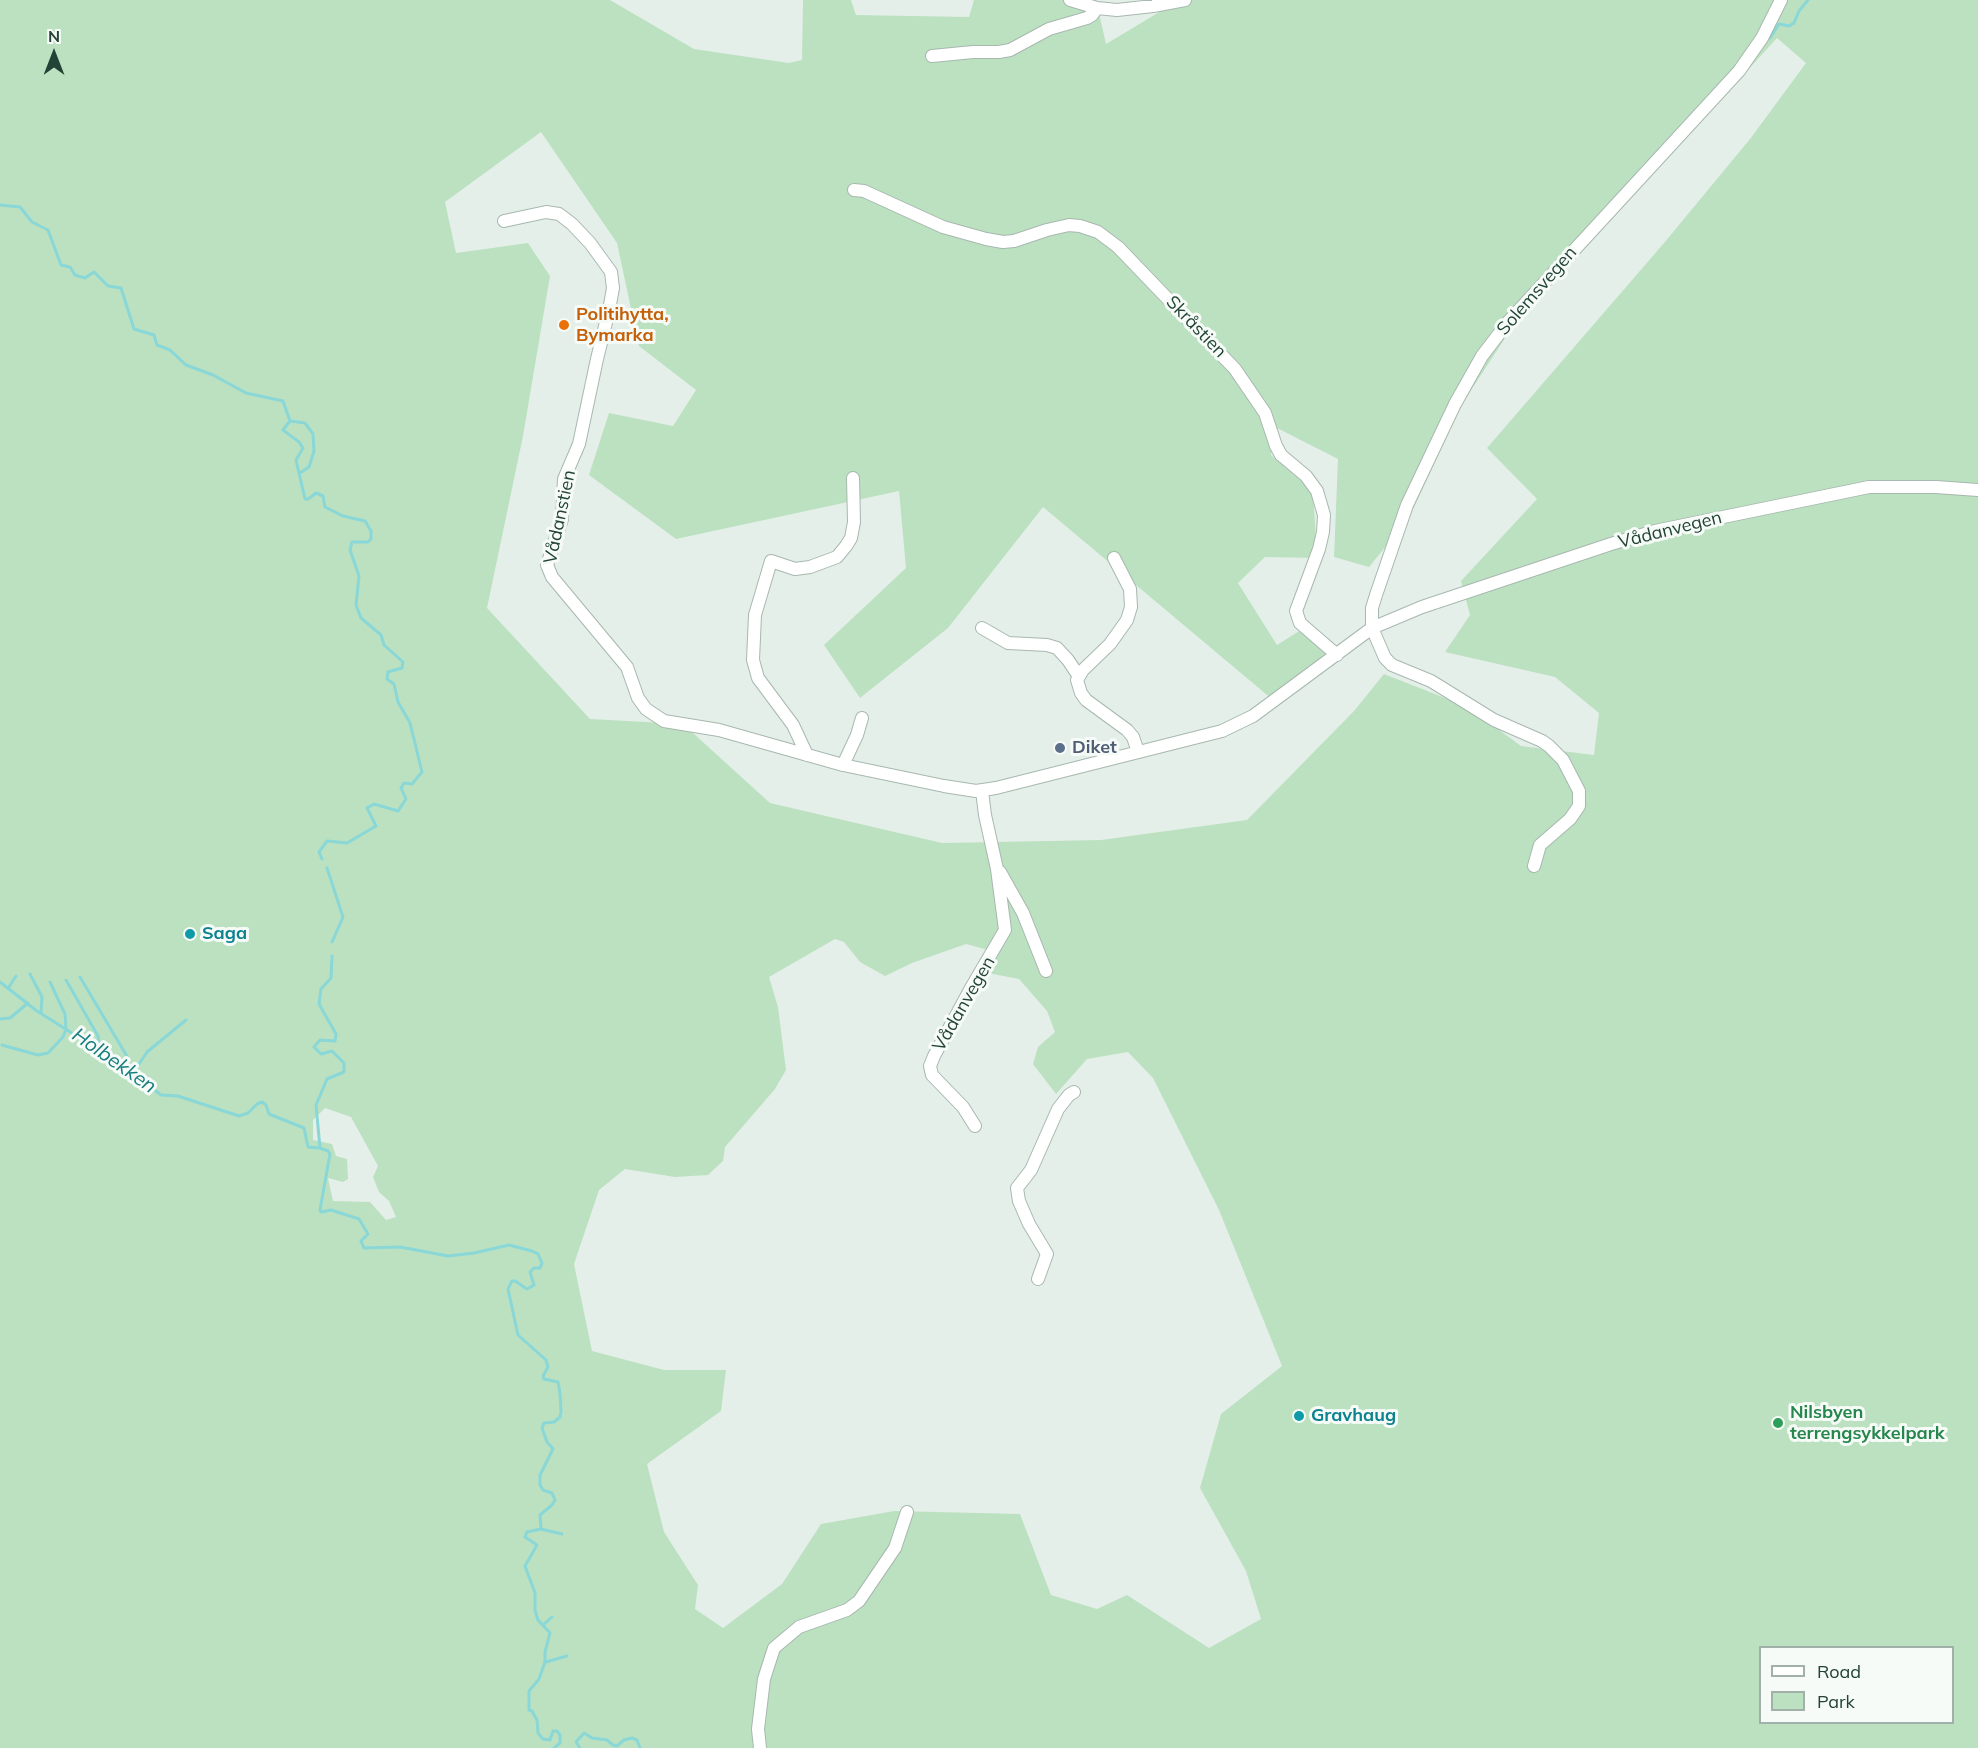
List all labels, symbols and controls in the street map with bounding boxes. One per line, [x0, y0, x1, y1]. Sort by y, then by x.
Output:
north arrow [24, 24, 84, 84]
text: N [48, 26, 60, 46]
street label: Solemsvegen [1493, 242, 1581, 340]
street label: Skråstien [1161, 292, 1231, 362]
place label: Politihytta, Bymarka [576, 304, 669, 346]
marker: Politihytta, Bymarka [557, 318, 571, 332]
street label: Vådanstien [540, 468, 580, 566]
street label: Vådanvegen [1616, 507, 1724, 553]
place label: Diket [1072, 737, 1117, 759]
marker: Diket [1053, 741, 1067, 755]
place label: Saga [202, 923, 247, 945]
marker: Saga [183, 927, 197, 941]
street label: Vådanvegen [928, 953, 1000, 1055]
water label: Holbekken [67, 1023, 161, 1099]
place label: Nilsbyen terrengsykkelpark [1790, 1402, 1945, 1444]
place label: Gravhaug [1311, 1405, 1396, 1427]
marker: Gravhaug [1292, 1409, 1306, 1423]
marker: Nilsbyen terrengsykkelpark [1771, 1416, 1785, 1430]
legend [1759, 1646, 1954, 1724]
text: Road [1817, 1660, 1861, 1683]
text: Park [1817, 1690, 1855, 1713]

